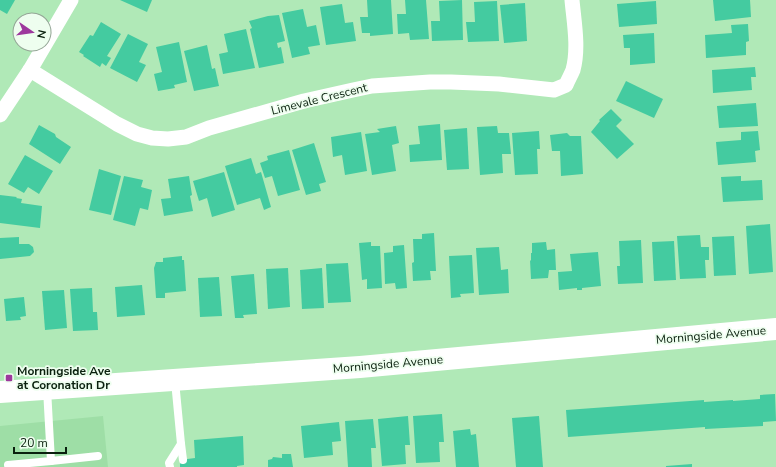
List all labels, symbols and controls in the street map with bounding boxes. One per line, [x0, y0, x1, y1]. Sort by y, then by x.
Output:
north arrow [12, 12, 52, 52]
text: N [33, 28, 49, 40]
street label: Limevale Crescent [269, 79, 370, 119]
street label: Morningside Avenue [655, 322, 767, 348]
street label: Morningside Avenue [332, 351, 444, 377]
place label: Morningside Ave at Coronation Dr [17, 363, 111, 393]
marker: Morningside Ave at Coronation Dr [4, 373, 14, 383]
scale bar [14, 429, 66, 455]
text: 20 m [20, 435, 48, 451]

